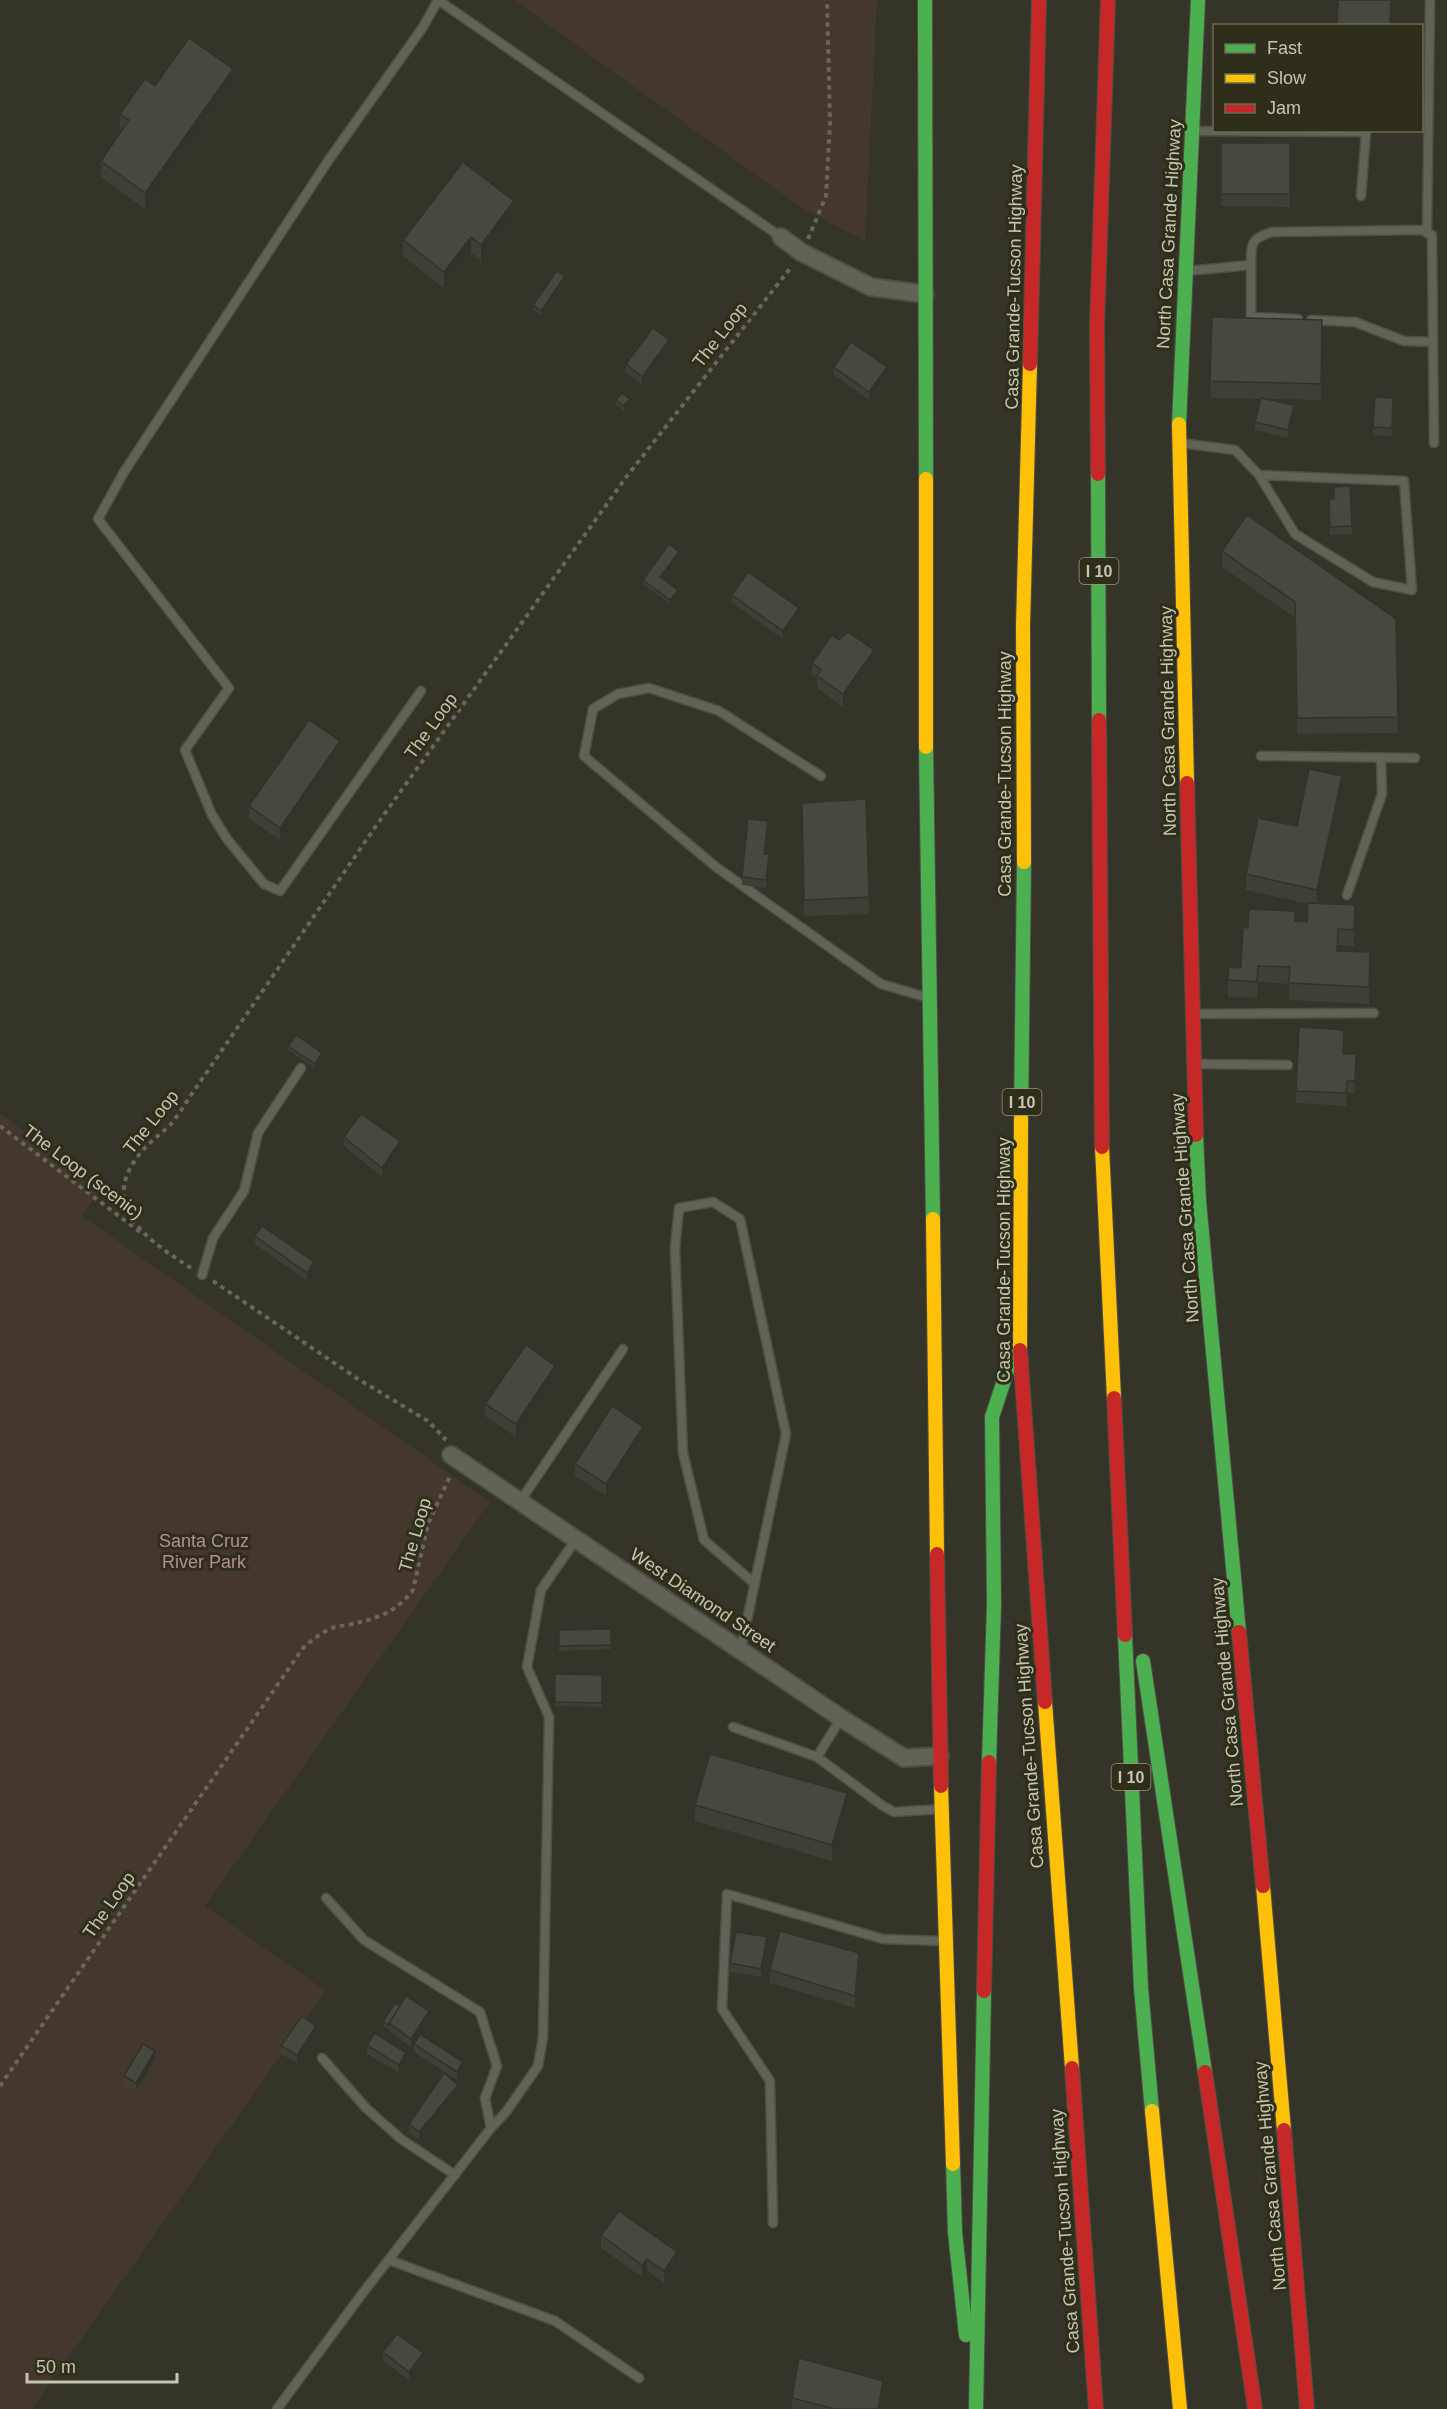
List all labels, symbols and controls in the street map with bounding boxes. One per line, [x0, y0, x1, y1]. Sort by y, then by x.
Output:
legend [1213, 24, 1423, 132]
text: Fast [1267, 38, 1302, 58]
text: Slow [1267, 68, 1307, 88]
text: Jam [1267, 98, 1301, 118]
street label: North Casa Grande Highway [1153, 119, 1185, 349]
street label: Casa Grande-Tucson Highway [1002, 164, 1026, 410]
street label: The Loop [689, 299, 751, 371]
road number: I 10 [1080, 558, 1118, 584]
street label: North Casa Grande Highway [1156, 606, 1180, 836]
street label: Casa Grande-Tucson Highway [995, 651, 1015, 897]
street label: The Loop [401, 689, 461, 763]
street label: The Loop [119, 1086, 183, 1158]
road number: I 10 [1002, 1089, 1042, 1115]
street label: North Casa Grande Highway [1167, 1093, 1203, 1323]
street label: The Loop (scenic) [19, 1121, 147, 1223]
street label: Casa Grande-Tucson Highway [994, 1137, 1014, 1383]
street label: The Loop [395, 1496, 435, 1574]
park label: Santa Cruz River Park [159, 1531, 249, 1572]
street label: West Diamond Street [627, 1544, 779, 1656]
street label: North Casa Grande Highway [1207, 1577, 1247, 1807]
street label: Casa Grande-Tucson Highway [1010, 1623, 1048, 1869]
road number: I 10 [1112, 1764, 1150, 1790]
street label: The Loop [79, 1868, 139, 1942]
street label: North Casa Grande Highway [1250, 2061, 1290, 2291]
street label: Casa Grande-Tucson Highway [1046, 2108, 1084, 2354]
scale bar [27, 2346, 177, 2384]
text: 50 m [36, 2357, 76, 2377]

